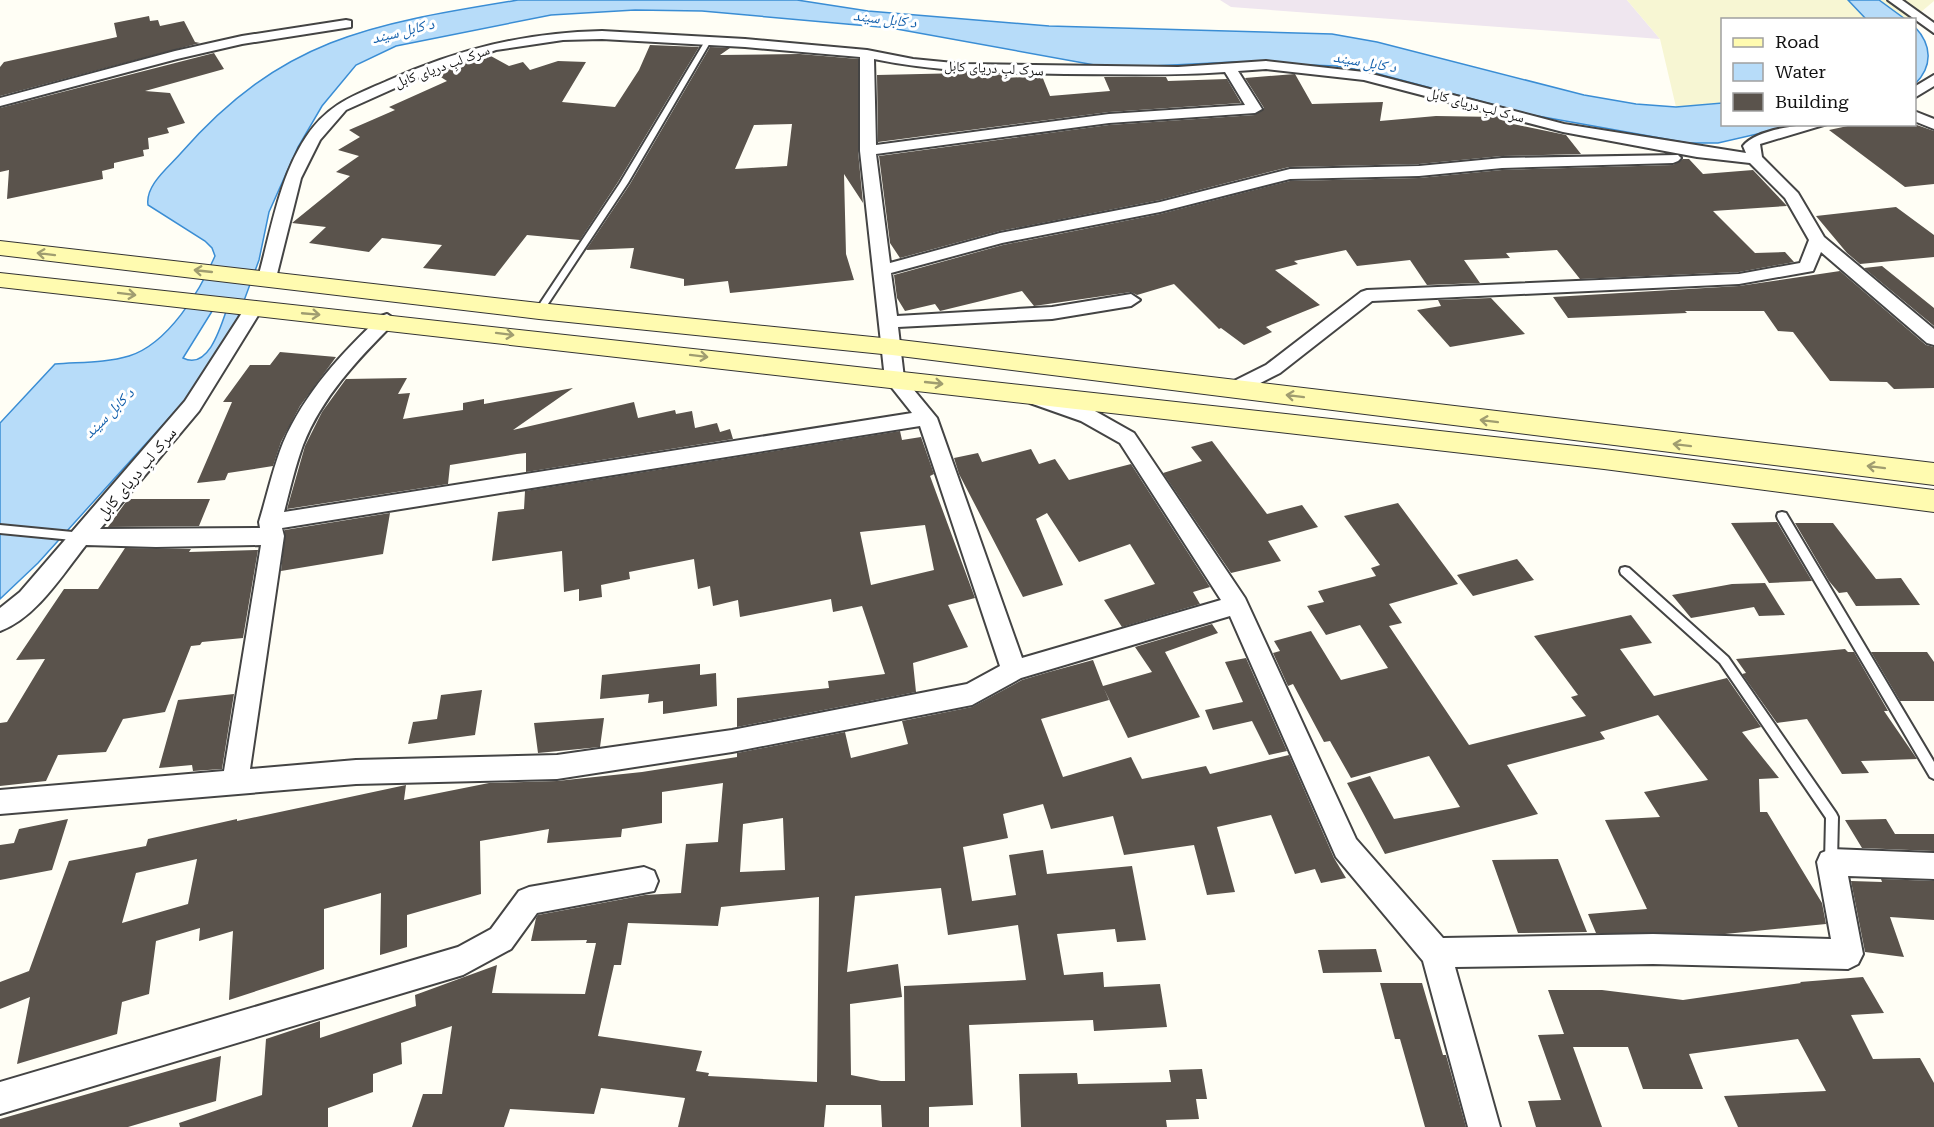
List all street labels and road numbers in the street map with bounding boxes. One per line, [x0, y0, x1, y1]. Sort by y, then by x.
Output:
street label: سرک لبِ دریای کابل [392, 41, 493, 93]
street label: سرک لبِ دریای کابل [944, 57, 1044, 81]
street label: سرک لبِ دریای کابل [1425, 84, 1526, 128]
street label: سرک لبِ دریای کابل [92, 424, 182, 524]

